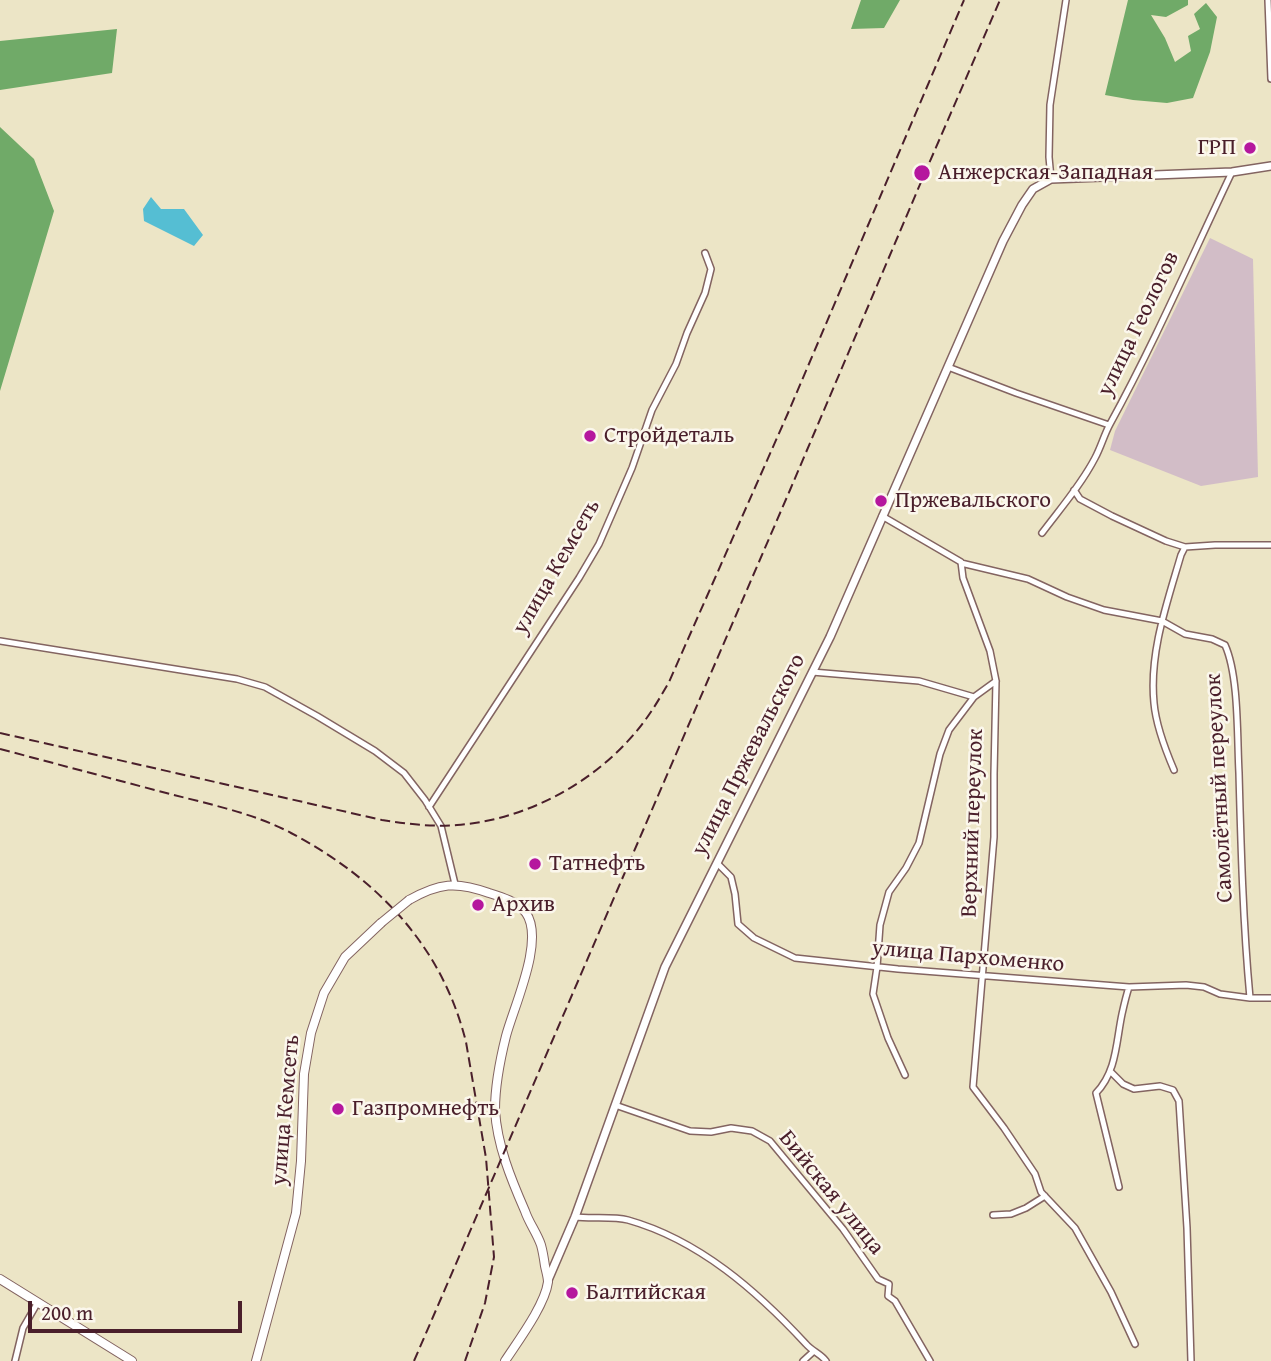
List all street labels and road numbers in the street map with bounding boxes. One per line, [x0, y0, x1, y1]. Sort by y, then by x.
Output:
street label: улица Геологов [1092, 247, 1186, 401]
street label: улица Кемсеть [507, 495, 607, 639]
street label: улица Пржевальского [686, 649, 812, 861]
street label: Самолётный переулок [1200, 673, 1240, 903]
street label: Верхний переулок [956, 728, 990, 918]
street label: улица Пархоменко [871, 935, 1065, 979]
street label: улица Кемсеть [266, 1033, 306, 1187]
street label: Бийская улица [772, 1125, 890, 1261]

